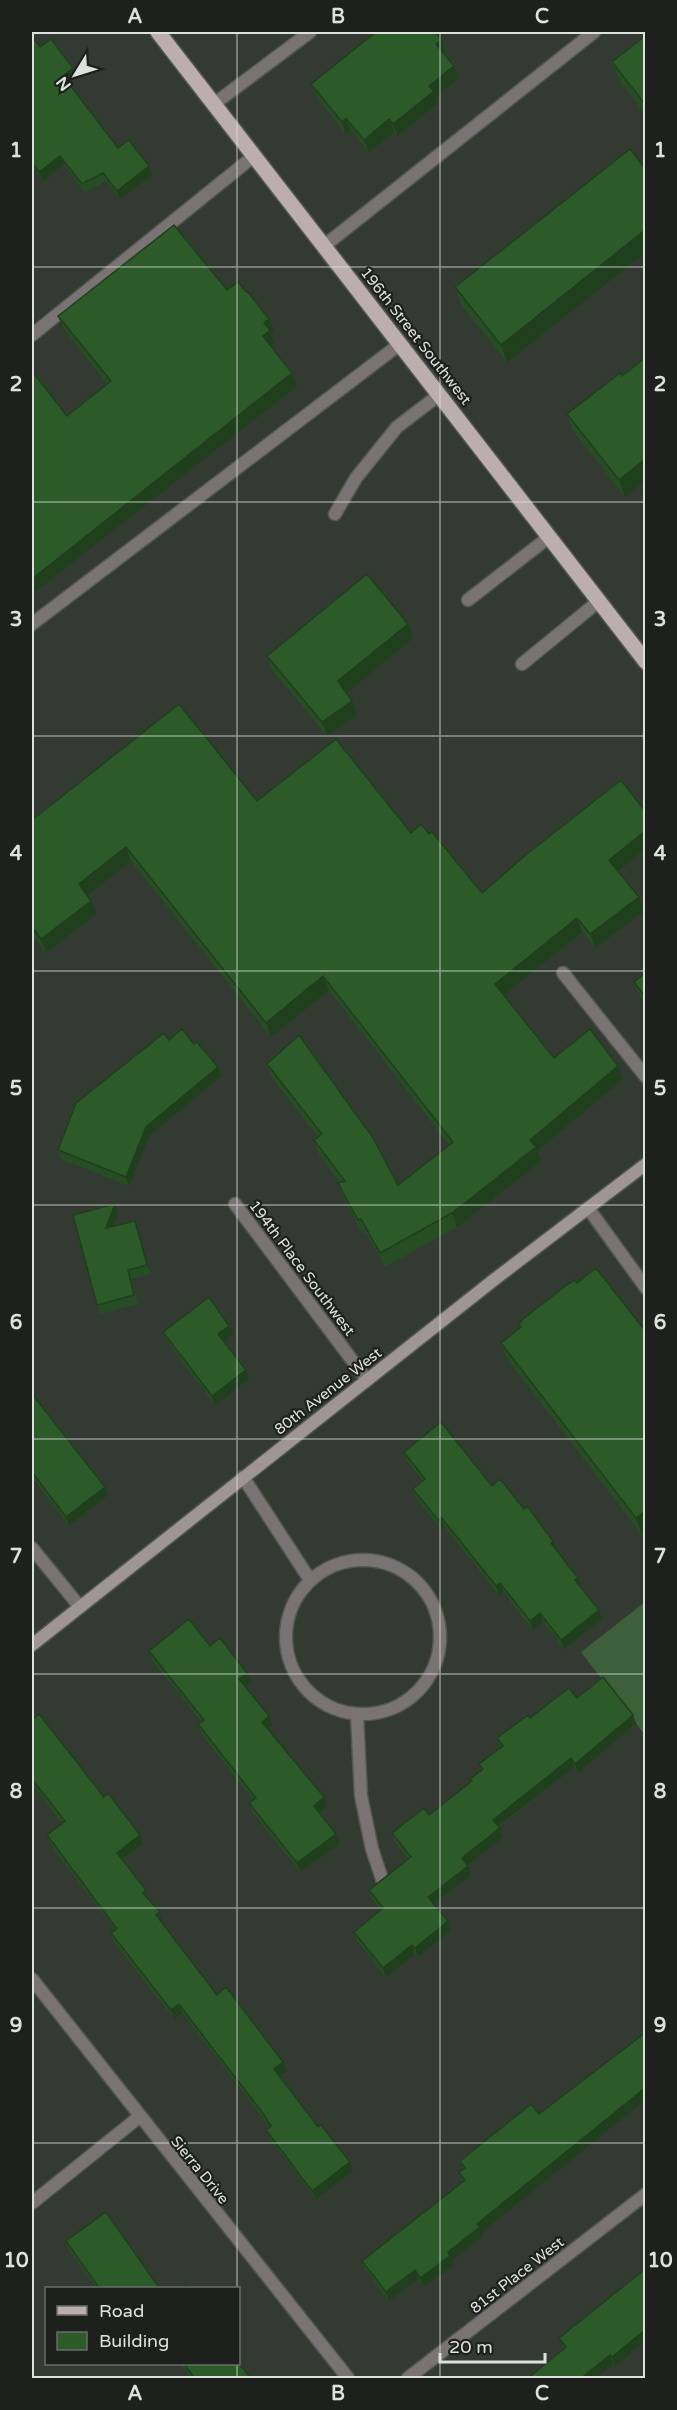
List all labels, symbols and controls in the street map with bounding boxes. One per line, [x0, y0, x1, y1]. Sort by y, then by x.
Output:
text: A [128, 5, 143, 29]
text: B [331, 5, 345, 29]
text: C [535, 5, 549, 29]
north arrow [45, 45, 105, 105]
text: N [52, 72, 76, 95]
text: 1 [10, 139, 22, 163]
text: 1 [654, 139, 666, 163]
street label: 196th Street Southwest [357, 264, 475, 408]
text: 2 [10, 373, 22, 397]
text: 2 [654, 373, 666, 397]
text: 3 [10, 608, 22, 632]
text: 3 [654, 608, 666, 632]
text: 4 [10, 842, 23, 866]
text: 4 [654, 842, 667, 866]
text: 5 [10, 1077, 22, 1101]
text: 5 [654, 1077, 666, 1101]
street label: 194th Place Southwest [245, 1197, 359, 1339]
text: 6 [10, 1311, 22, 1335]
text: 6 [654, 1311, 666, 1335]
street label: 80th Avenue West [271, 1343, 385, 1438]
text: 7 [10, 1545, 22, 1569]
text: 7 [654, 1545, 666, 1569]
text: 8 [10, 1780, 22, 1804]
text: 8 [654, 1780, 666, 1804]
text: 9 [10, 2014, 22, 2038]
text: 9 [654, 2014, 666, 2038]
street label: Sierra Drive [167, 2132, 233, 2208]
street label: 81st Place West [467, 2233, 568, 2317]
text: 10 [3, 2249, 29, 2273]
text: 10 [647, 2249, 673, 2273]
legend [45, 2287, 240, 2365]
text: Road [99, 2300, 144, 2322]
scale bar [440, 2326, 545, 2364]
text: Building [99, 2330, 169, 2352]
text: 20 m [449, 2336, 493, 2358]
text: A [128, 2382, 143, 2406]
text: B [331, 2382, 345, 2406]
text: C [535, 2382, 549, 2406]

